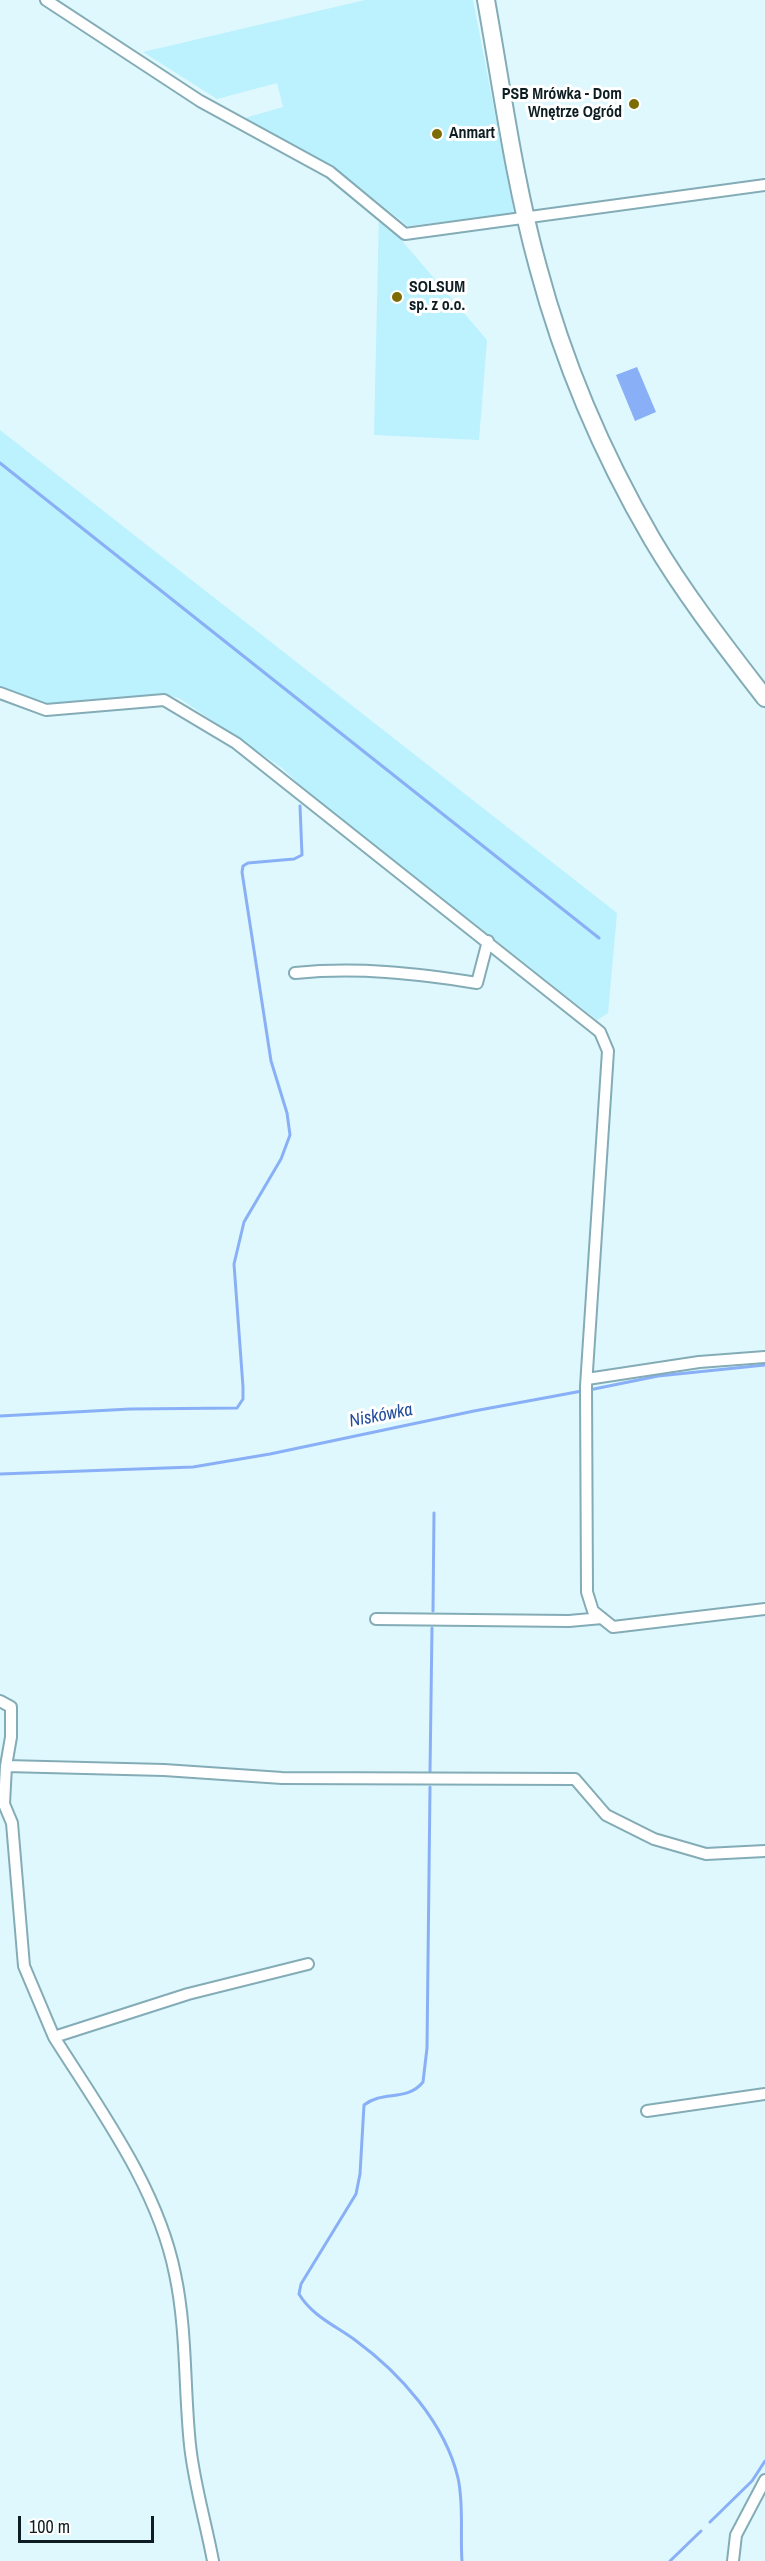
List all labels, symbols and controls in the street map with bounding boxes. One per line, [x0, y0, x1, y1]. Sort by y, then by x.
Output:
place label: PSB Mrówka - Dom Wnętrze Ogród [502, 85, 622, 123]
marker: PSB Mrówka - Dom Wnętrze Ogród [627, 97, 641, 111]
place label: Anmart [449, 124, 495, 144]
marker: Anmart [430, 127, 444, 141]
place label: SOLSUM sp. z o.o. [409, 278, 465, 316]
marker: SOLSUM sp. z o.o. [390, 290, 404, 304]
water label: Niskówka [348, 1399, 414, 1433]
scale bar [21, 2504, 158, 2542]
text: 100 m [29, 2514, 70, 2539]

